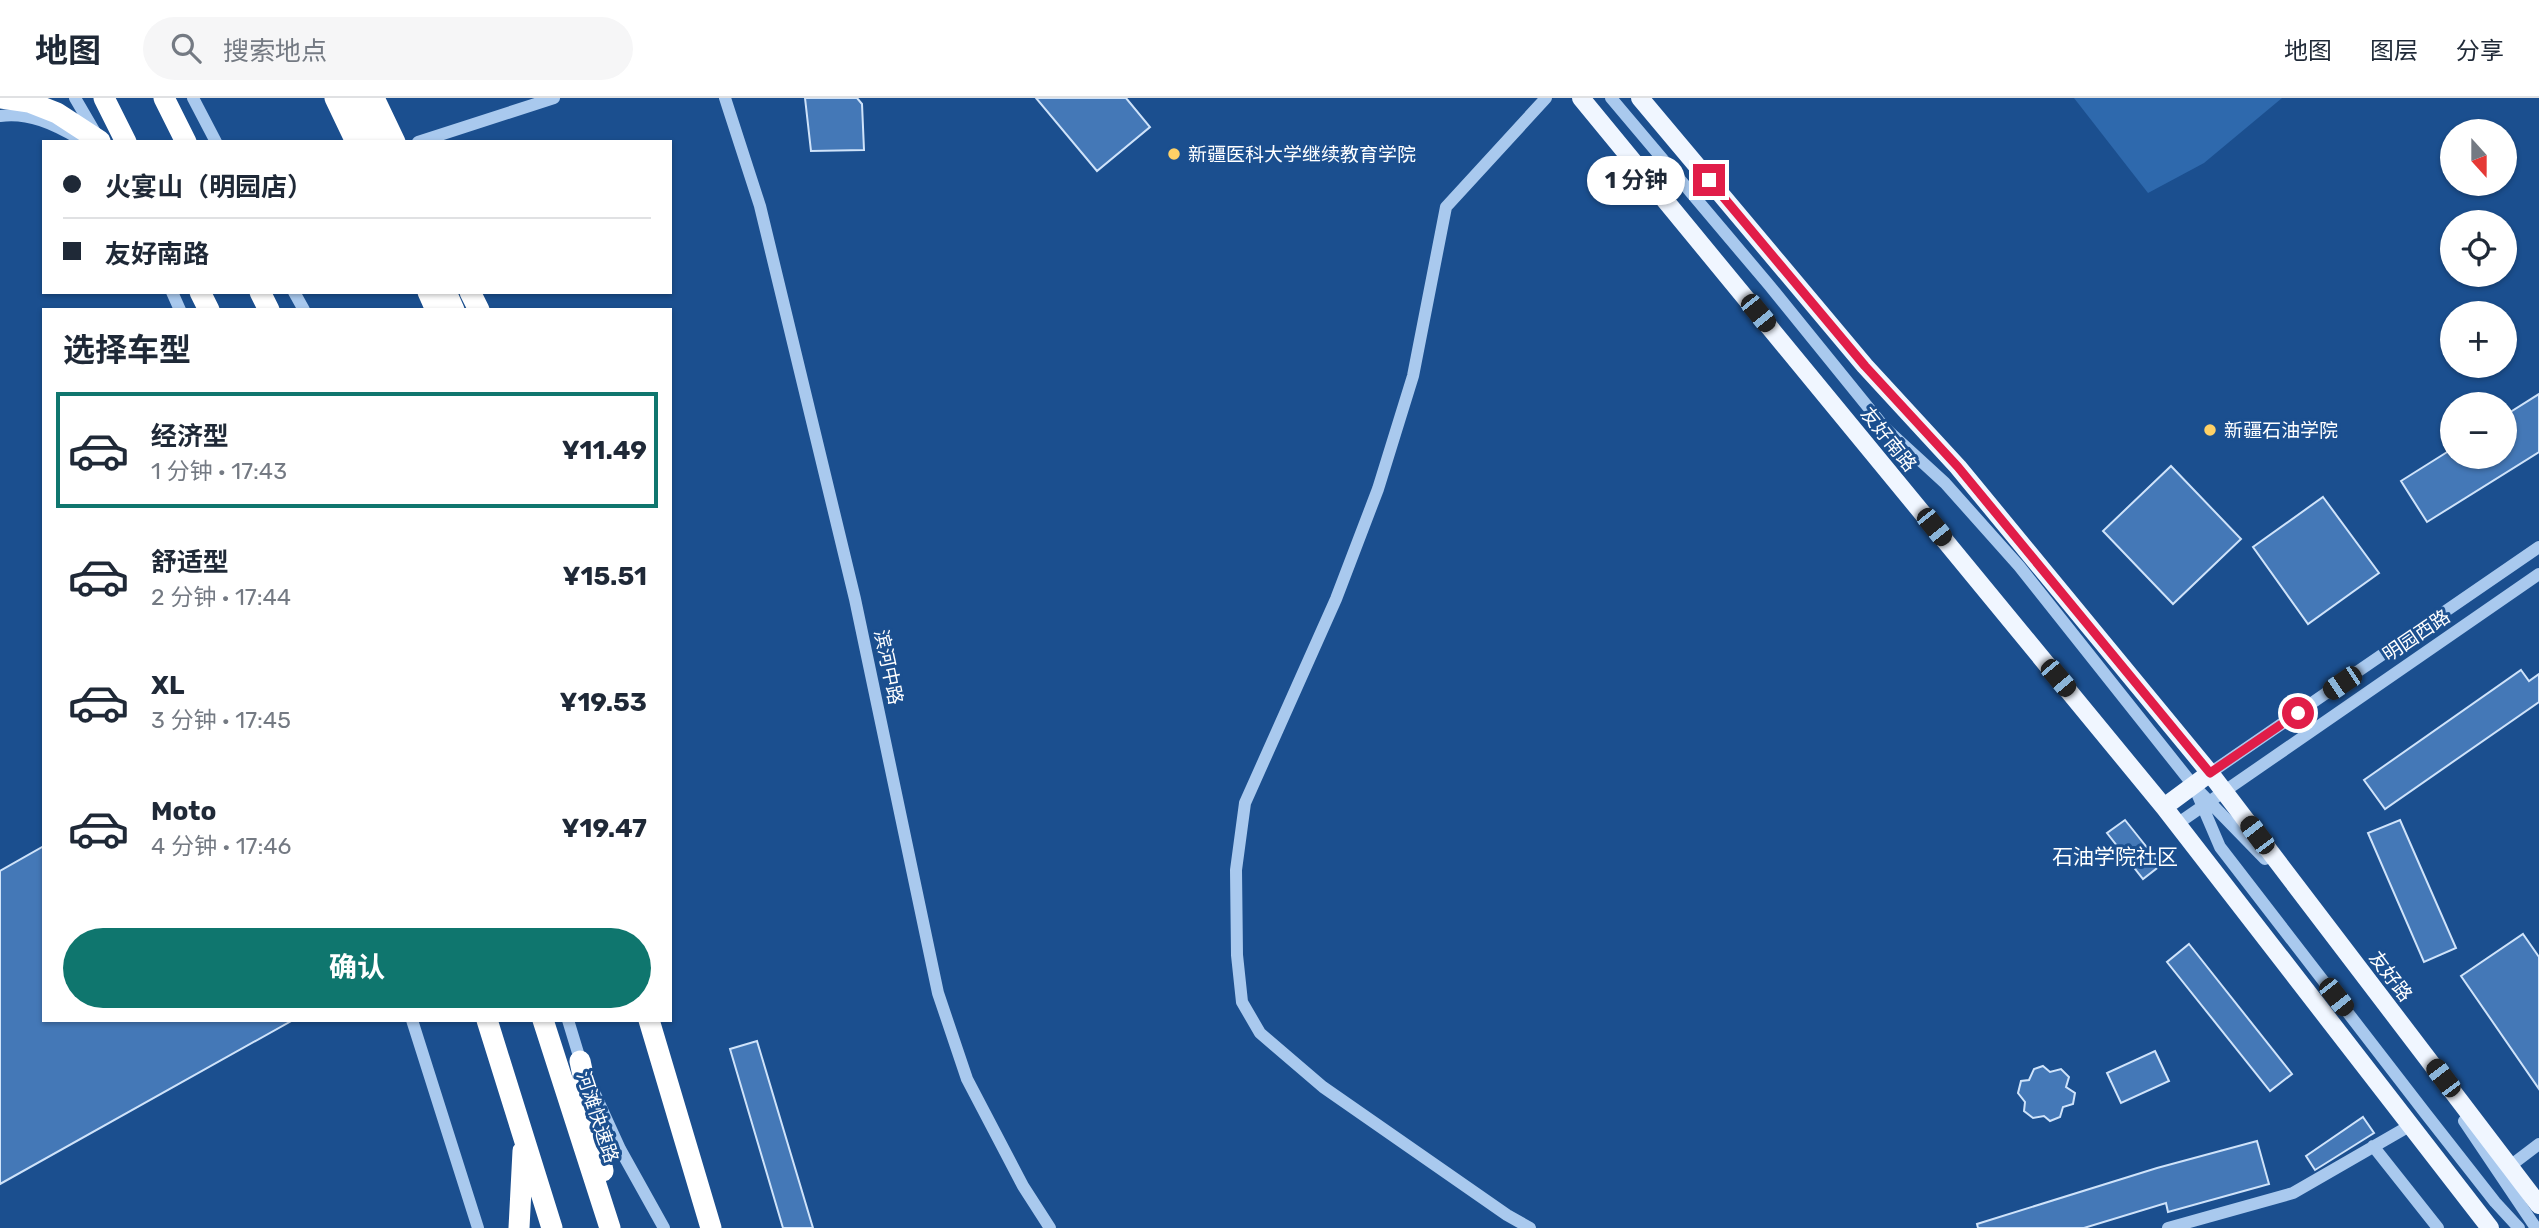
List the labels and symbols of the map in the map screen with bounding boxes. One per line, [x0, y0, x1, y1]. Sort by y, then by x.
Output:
north arrow [2440, 119, 2516, 196]
place label: 新疆医科大学继续教育学院 [1188, 143, 1416, 166]
marker: 新疆医科大学继续教育学院 [1166, 146, 1182, 162]
callout: 1 分钟 [1586, 155, 1684, 204]
route end [1693, 164, 1725, 196]
car [1737, 290, 1780, 336]
street label: 友好南路 [1856, 403, 1921, 476]
place label: 新疆石油学院 [2224, 419, 2338, 442]
marker: 新疆石油学院 [2202, 422, 2218, 438]
car [1913, 504, 1956, 550]
street label: 明园西路 [2378, 605, 2454, 666]
street label: 滨河中路 [869, 628, 908, 707]
car [2037, 655, 2080, 701]
car [2319, 663, 2366, 703]
route start [2282, 697, 2314, 729]
car [2236, 812, 2279, 858]
district label: 石油学院社区 [2052, 844, 2178, 869]
street label: 友好路 [2364, 947, 2417, 1006]
car [2315, 974, 2358, 1020]
car [2422, 1055, 2465, 1101]
street label: 河滩快速路 [572, 1068, 623, 1166]

